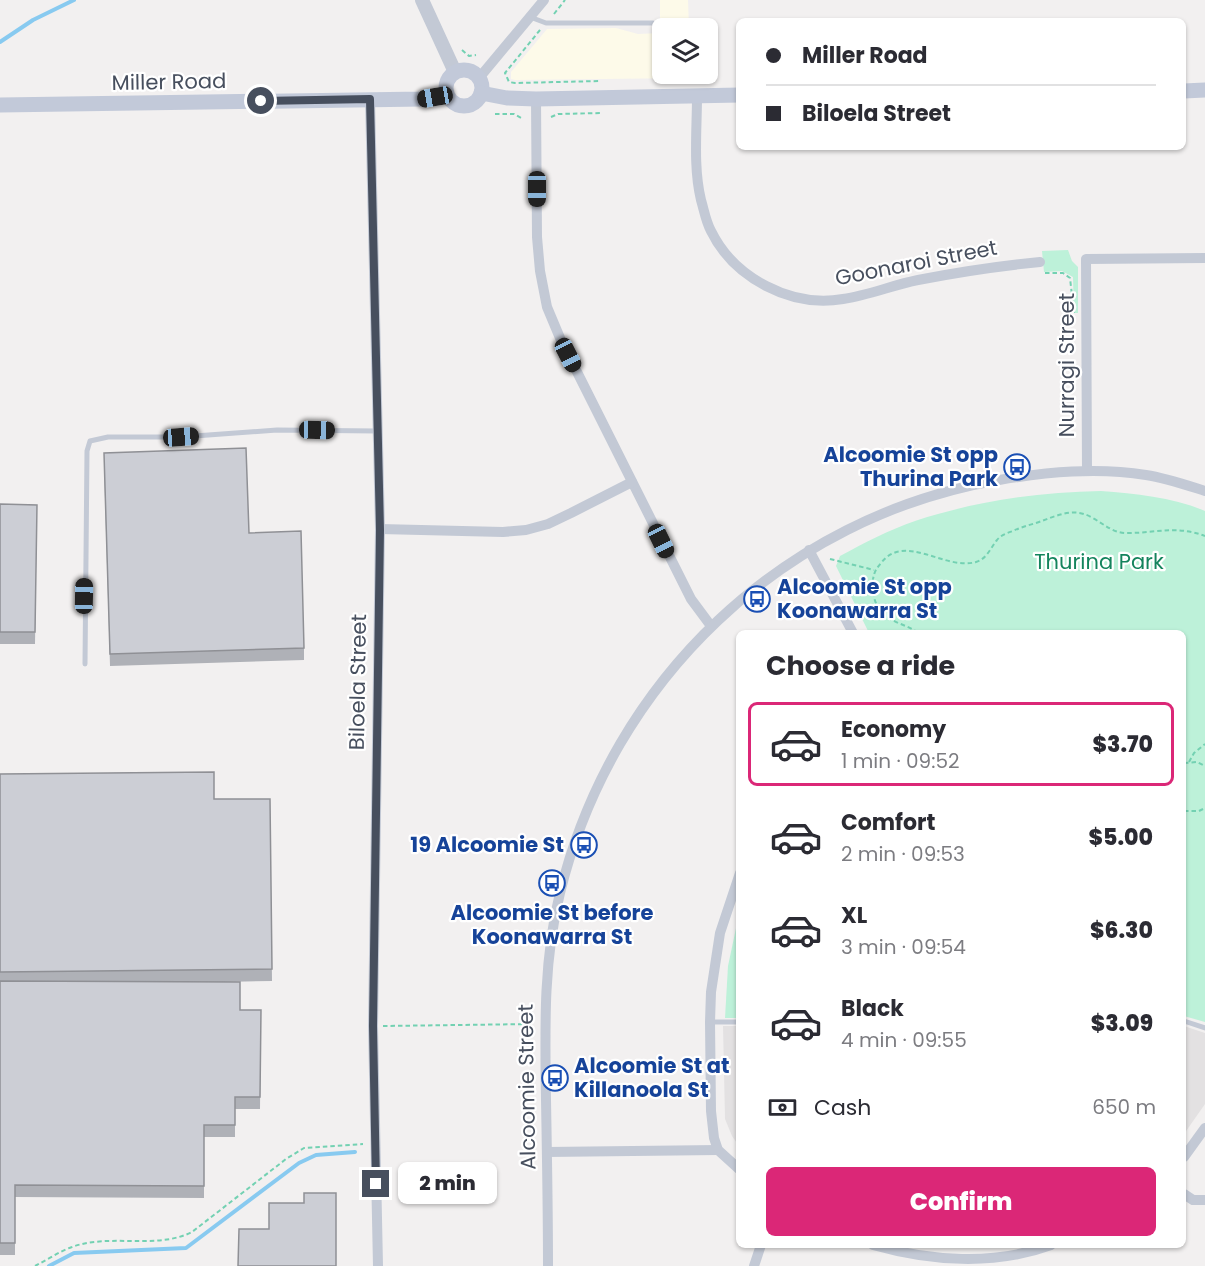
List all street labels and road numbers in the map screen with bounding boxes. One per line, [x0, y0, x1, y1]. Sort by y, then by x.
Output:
street label: Miller Road [111, 66, 227, 97]
street label: Goonaroi Street [832, 233, 999, 292]
street label: Nurragi Street [1052, 293, 1081, 437]
street label: Biloela Street [342, 614, 373, 750]
street label: Alcoomie Street [511, 1004, 542, 1170]

